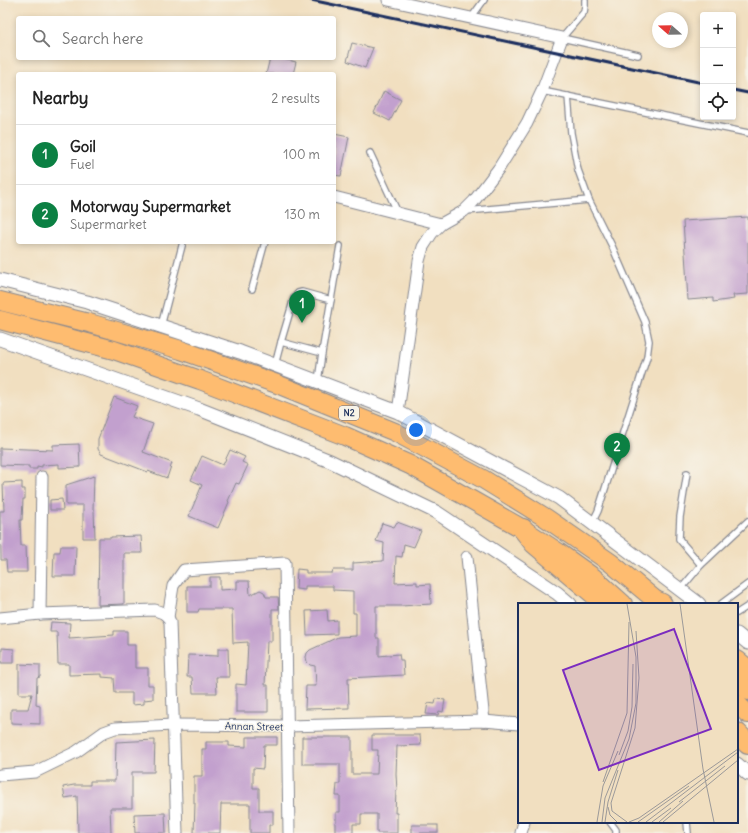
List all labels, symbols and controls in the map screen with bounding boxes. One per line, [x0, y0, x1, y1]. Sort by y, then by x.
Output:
north arrow [652, 12, 688, 48]
map controls [700, 12, 736, 120]
button: + [700, 12, 736, 48]
search box [16, 16, 336, 60]
icon: search [30, 27, 52, 49]
text: Search here [62, 29, 143, 48]
button: − [700, 48, 736, 84]
button: locate [700, 84, 736, 120]
text: Nearby [32, 87, 88, 109]
text: 2 results [271, 90, 320, 107]
text: Goil [70, 137, 96, 156]
text: 1 [42, 146, 48, 163]
text: 100 m [283, 146, 320, 163]
text: Fuel [70, 156, 94, 173]
text: Motorway Supermarket [70, 197, 231, 216]
text: 2 [41, 206, 49, 223]
text: 130 m [284, 206, 320, 223]
text: Supermarket [70, 216, 147, 233]
pin: 1 [289, 290, 315, 323]
road number: N2 [339, 406, 359, 420]
your location [406, 420, 426, 440]
pin: 2 [604, 433, 630, 466]
inset map [518, 603, 738, 823]
street label: Annan Street [225, 719, 284, 734]

